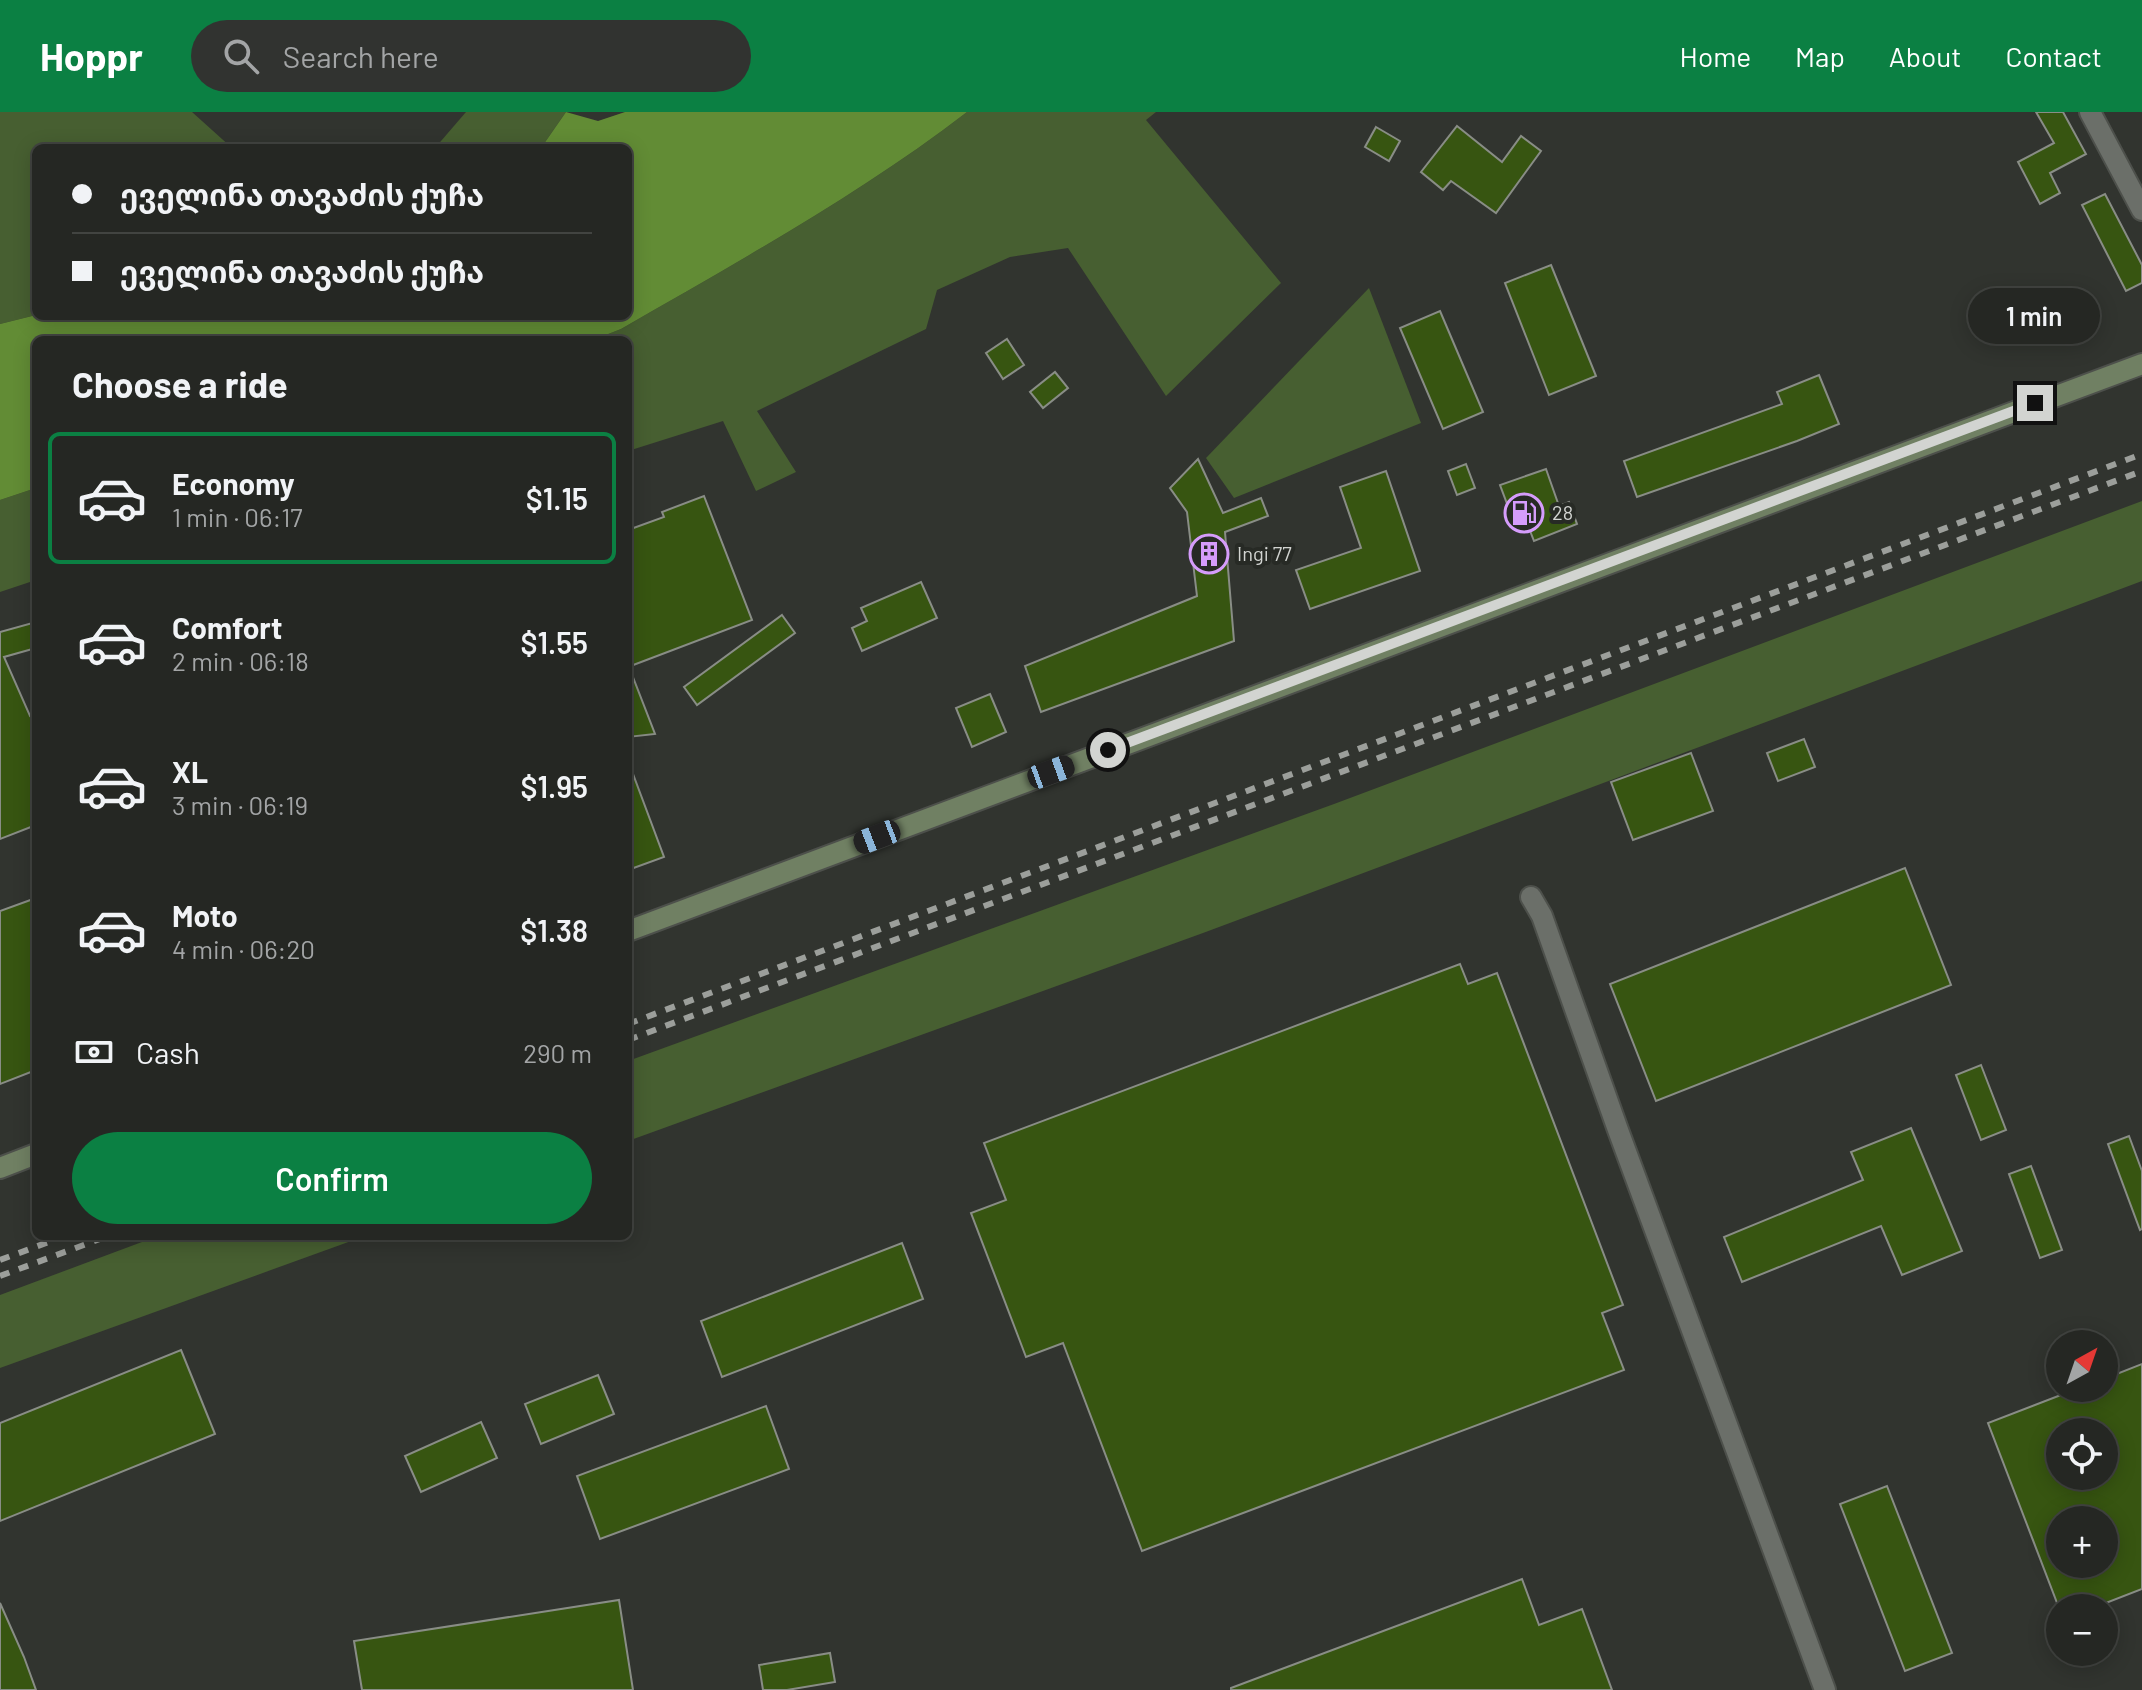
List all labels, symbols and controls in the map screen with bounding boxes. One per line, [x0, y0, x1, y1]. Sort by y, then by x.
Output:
search box [191, 20, 751, 92]
text: Hoppr [40, 33, 143, 79]
icon: search [219, 34, 263, 78]
text: Search here [283, 38, 439, 74]
text: Home [1680, 39, 1751, 73]
text: Map [1795, 39, 1845, 73]
text: About [1889, 39, 1961, 73]
text: Contact [2005, 39, 2102, 73]
text: ეველინა თავაძის ქუჩა [120, 176, 484, 212]
text: ეველინა თავაძის ქუჩა [120, 253, 484, 289]
callout: 1 min [1969, 287, 2101, 343]
text: 1 min [2006, 300, 2062, 331]
text: Choose a ride [72, 362, 288, 405]
route end [2017, 385, 2053, 421]
icon: car [76, 462, 148, 534]
text: Economy [172, 465, 295, 501]
text: $1.15 [526, 480, 588, 516]
fuel station icon: 28 [1503, 492, 1545, 534]
place label: 28 [1552, 500, 1573, 524]
text: 1 min · 06:17 [172, 501, 303, 532]
building icon: Ingi 77 [1188, 533, 1230, 575]
place label: Ingi 77 [1237, 541, 1292, 565]
icon: car [76, 606, 148, 678]
text: Comfort [172, 609, 282, 645]
text: $1.55 [520, 624, 588, 660]
text: 2 min · 06:18 [172, 645, 309, 676]
route start [1090, 732, 1126, 768]
icon: car [76, 750, 148, 822]
text: XL [172, 753, 208, 789]
car [1024, 753, 1078, 791]
text: $1.95 [521, 768, 588, 804]
text: 3 min · 06:19 [172, 789, 308, 820]
car [850, 817, 904, 857]
icon: car [76, 894, 148, 966]
text: Moto [172, 897, 238, 933]
text: $1.38 [520, 912, 588, 948]
text: 4 min · 06:20 [172, 933, 315, 964]
icon: cash [72, 1030, 116, 1074]
text: Cash [136, 1034, 200, 1070]
text: 290 m [523, 1037, 592, 1068]
button: Confirm [72, 1132, 592, 1224]
north arrow [2046, 1330, 2118, 1402]
map controls [2046, 1330, 2118, 1666]
button: locate [2046, 1418, 2118, 1490]
button: + [2046, 1506, 2118, 1578]
button: − [2046, 1594, 2118, 1666]

